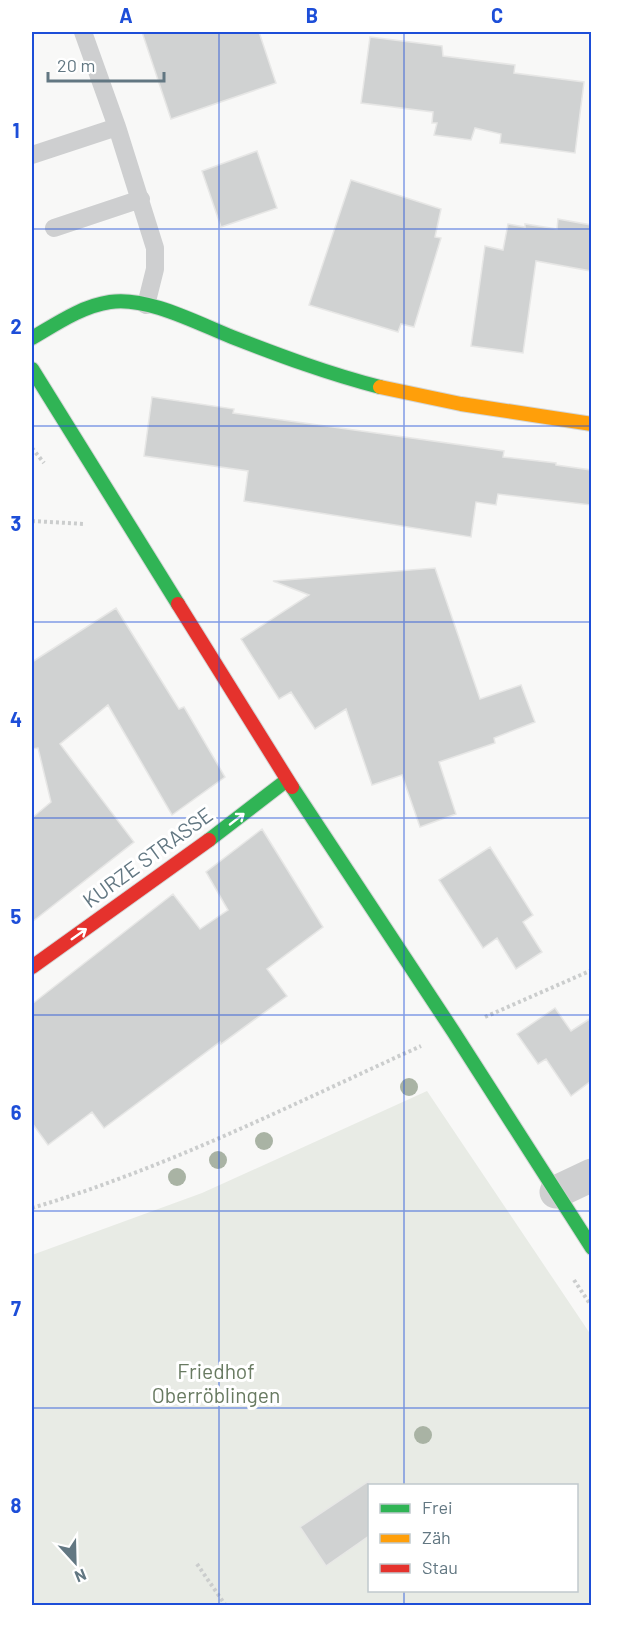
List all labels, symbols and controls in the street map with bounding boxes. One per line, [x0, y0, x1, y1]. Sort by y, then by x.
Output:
text: A [119, 3, 133, 27]
text: B [306, 3, 318, 27]
text: C [491, 3, 503, 27]
scale bar [48, 45, 164, 83]
text: 20 m [57, 54, 95, 76]
text: 1 [12, 118, 20, 142]
text: 2 [10, 314, 22, 338]
text: 3 [11, 511, 21, 535]
text: 4 [10, 707, 22, 731]
street label: KURZE STRASSE [77, 801, 217, 912]
one-way arrow [229, 812, 245, 825]
text: 5 [11, 904, 22, 928]
one-way arrow [71, 928, 87, 940]
text: 6 [11, 1100, 22, 1124]
text: 7 [11, 1296, 21, 1320]
park label: Friedhof Oberröblingen [152, 1358, 280, 1407]
legend [368, 1484, 578, 1592]
text: 8 [11, 1493, 22, 1517]
text: Frei [422, 1496, 453, 1518]
text: Zäh [422, 1526, 451, 1548]
north arrow [45, 1532, 105, 1592]
text: Stau [422, 1556, 458, 1578]
text: N [72, 1566, 89, 1587]

